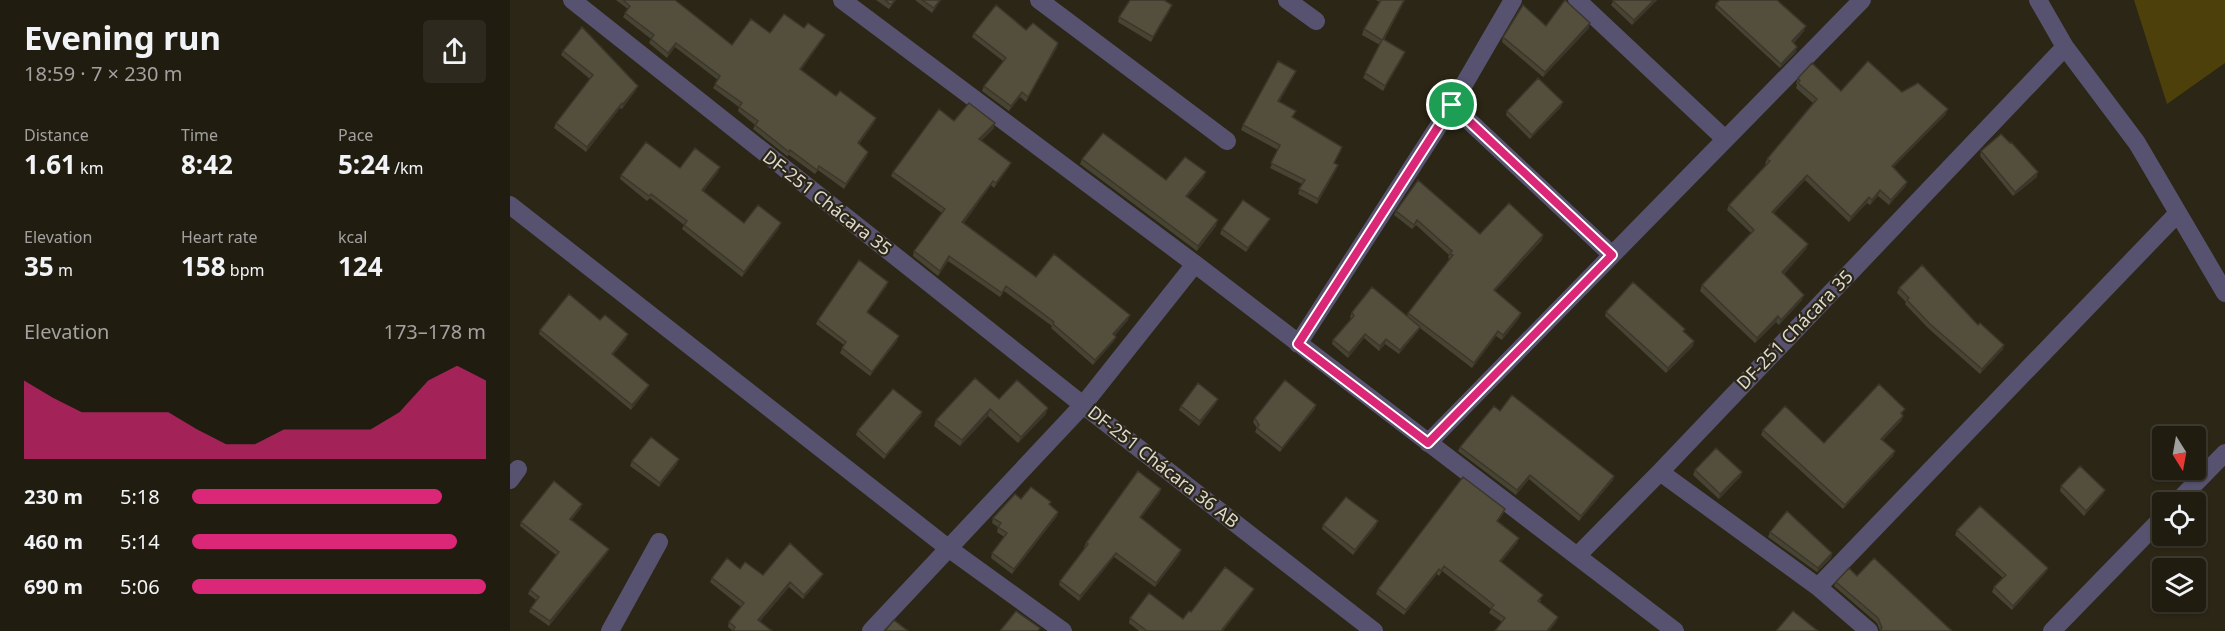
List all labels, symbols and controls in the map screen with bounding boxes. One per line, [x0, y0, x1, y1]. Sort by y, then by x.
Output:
text: Evening run [24, 15, 221, 60]
button: share [423, 20, 486, 83]
text: 18:59 · 7 × 230 m [24, 60, 182, 87]
pin [1426, 79, 1477, 130]
icon: arrive [1435, 88, 1468, 121]
text: Distance [24, 124, 89, 146]
text: Time [181, 124, 218, 146]
text: Pace [338, 124, 373, 146]
street label: DF-251 Chácara 35 [758, 144, 897, 260]
text: 1.61 [24, 146, 76, 182]
text: 8:42 [181, 146, 233, 182]
text: 5:24 [338, 146, 390, 182]
text: km [76, 157, 104, 179]
text: /km [390, 157, 424, 179]
text: Elevation [24, 226, 92, 248]
text: Heart rate [181, 226, 257, 248]
text: kcal [338, 226, 367, 248]
text: 35 [24, 248, 54, 284]
text: 158 [181, 248, 226, 284]
text: 124 [338, 248, 383, 284]
text: m [54, 259, 73, 281]
text: bpm [226, 259, 264, 281]
street label: DF-251 Chácara 35 [1731, 264, 1858, 394]
text: Elevation [24, 318, 109, 345]
text: 173–178 m [383, 318, 486, 345]
street label: DF-251 Chácara 36 AB [1083, 400, 1244, 533]
north arrow [2152, 426, 2206, 480]
map controls [2152, 426, 2206, 612]
text: 230 m [24, 483, 83, 510]
text: 5:18 [120, 483, 160, 510]
button: locate [2152, 492, 2206, 546]
text: 460 m [24, 528, 83, 555]
text: 5:14 [120, 528, 160, 555]
button: layers [2152, 558, 2206, 612]
text: 690 m [24, 573, 83, 600]
text: 5:06 [120, 573, 160, 600]

